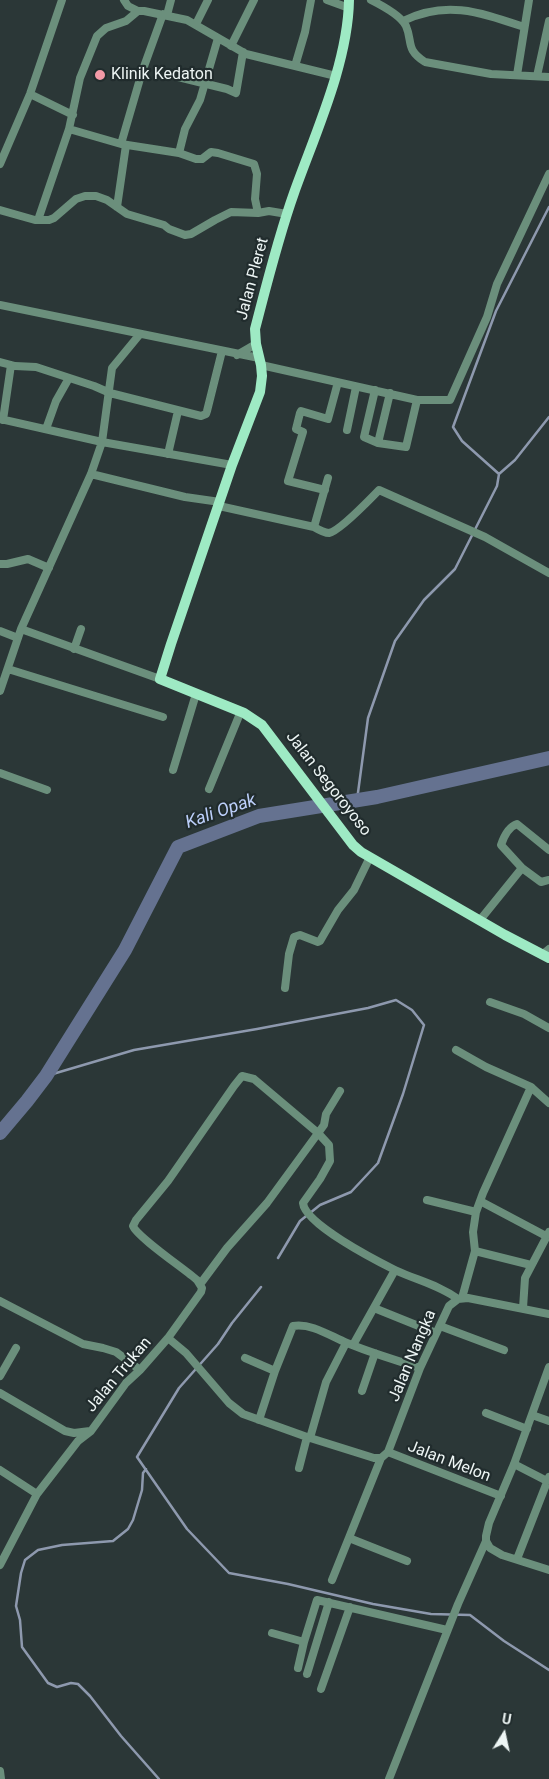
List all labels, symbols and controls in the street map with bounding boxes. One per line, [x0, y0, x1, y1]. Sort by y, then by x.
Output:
place label: Klinik Kedaton [111, 65, 213, 85]
marker: Klinik Kedaton [93, 68, 107, 82]
street label: Jalan Pleret [233, 236, 273, 322]
street label: Jalan Segoroyoso [281, 728, 375, 840]
water label: Kali Opak [183, 790, 259, 834]
street label: Jalan Nangka [385, 1307, 441, 1405]
street label: Jalan Trukan [82, 1334, 156, 1416]
street label: Jalan Melon [405, 1437, 493, 1487]
north arrow [479, 1709, 529, 1759]
text: U [501, 1711, 513, 1728]

